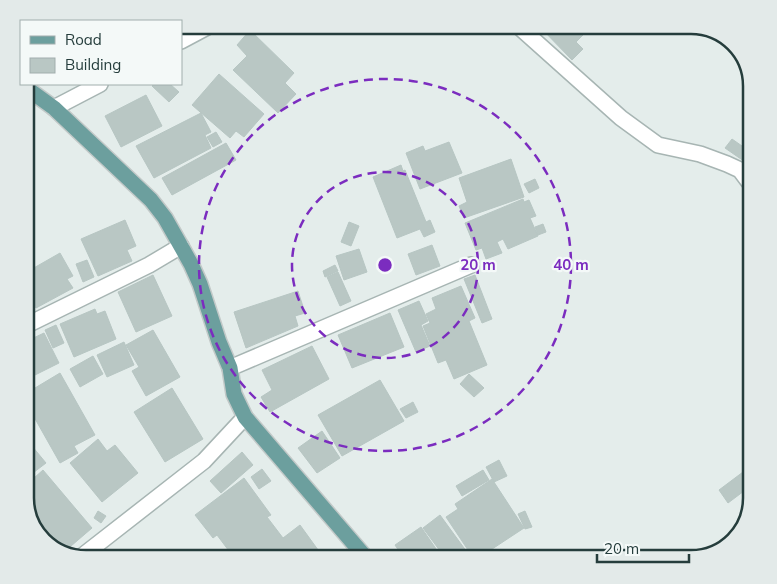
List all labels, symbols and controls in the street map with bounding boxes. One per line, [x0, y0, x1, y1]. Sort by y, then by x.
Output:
legend [20, 20, 182, 85]
text: Road [65, 30, 102, 49]
text: Building [65, 55, 121, 74]
text: 20 m [460, 255, 496, 274]
text: 40 m [553, 255, 589, 274]
centre of rings [376, 256, 394, 274]
scale bar [597, 532, 690, 564]
text: 20 m [604, 539, 639, 558]

